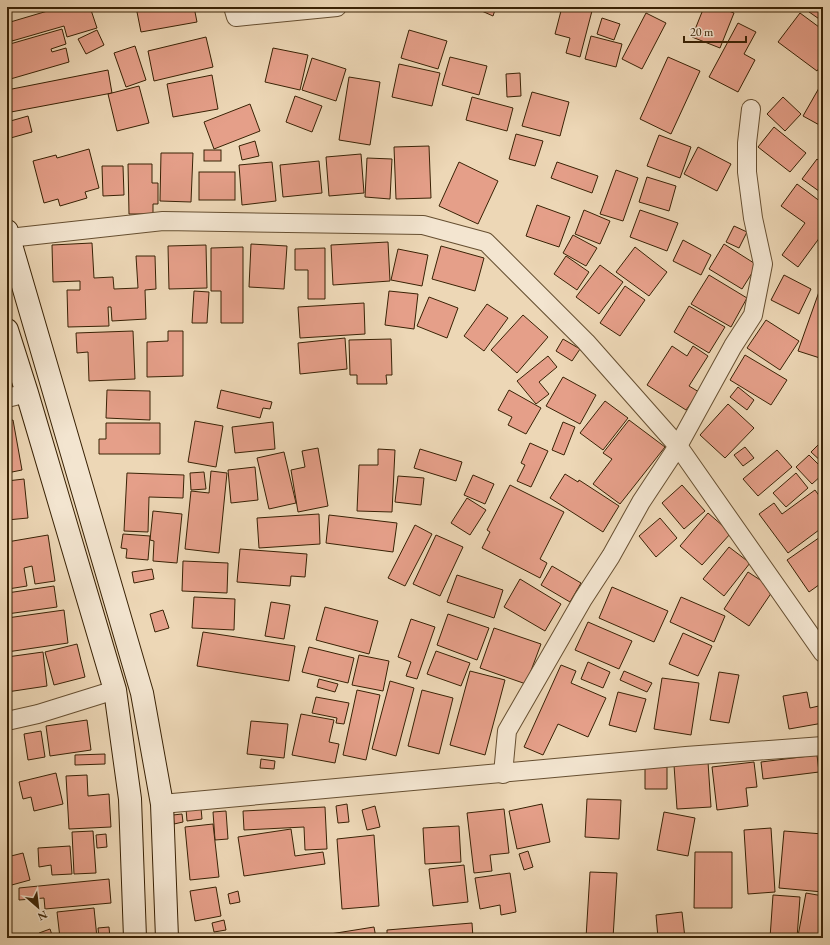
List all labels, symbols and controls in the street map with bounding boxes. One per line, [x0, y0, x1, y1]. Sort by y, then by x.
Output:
scale bar [684, 18, 746, 44]
text: 20 m [690, 24, 714, 40]
north arrow [18, 887, 58, 927]
text: N [35, 908, 50, 924]

